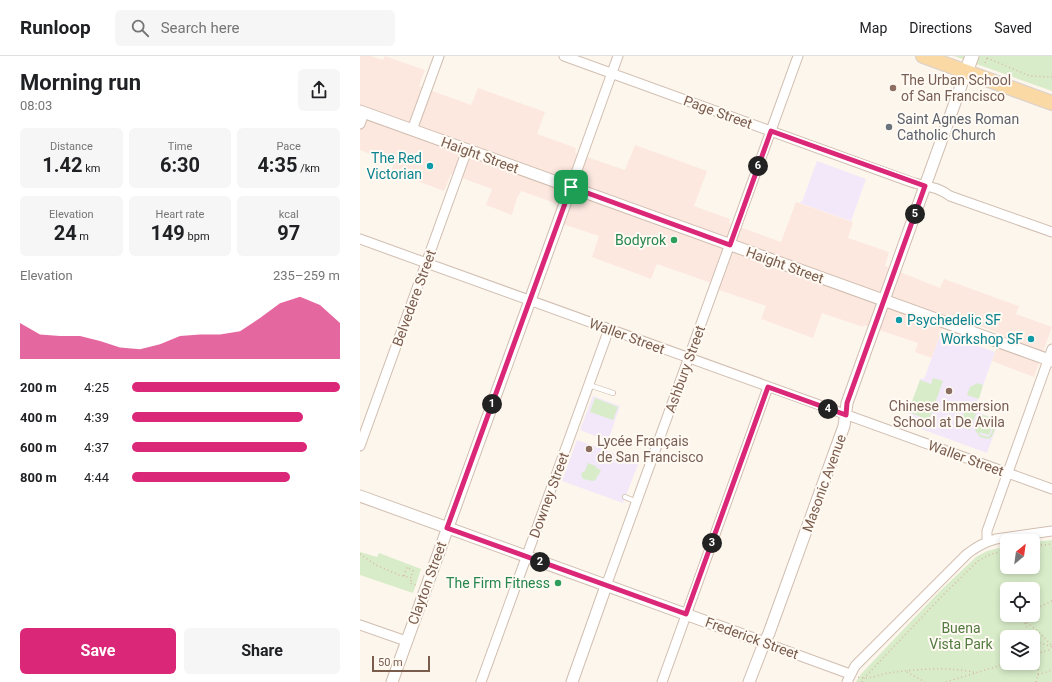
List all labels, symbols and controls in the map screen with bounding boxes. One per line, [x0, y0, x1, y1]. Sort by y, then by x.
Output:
search box [115, 10, 395, 46]
text: Runloop [20, 16, 91, 39]
icon: search [129, 17, 151, 39]
text: Search here [161, 19, 240, 37]
text: Map [860, 20, 887, 36]
text: Directions [909, 20, 972, 36]
text: Saved [994, 20, 1032, 36]
button: share [298, 69, 340, 111]
text: Morning run [20, 70, 141, 95]
place label: The Urban School of San Francisco [901, 72, 1011, 104]
marker: The Urban School of San Francisco [888, 83, 898, 93]
street label: Page Street [681, 92, 755, 132]
text: 08:03 [20, 98, 52, 113]
place label: Saint Agnes Roman Catholic Church [897, 111, 1019, 143]
marker: Saint Agnes Roman Catholic Church [884, 122, 894, 132]
street label: Haight Street [439, 134, 521, 177]
text: Distance [50, 140, 93, 153]
text: Time [168, 140, 192, 153]
text: Pace [276, 140, 301, 153]
place label: The Red Victorian [366, 150, 422, 182]
text: 1.42 [42, 153, 82, 177]
text: 6:30 [160, 153, 200, 177]
text: 4:35 [257, 153, 297, 177]
pin: 6 [748, 156, 768, 176]
text: 6 [755, 159, 761, 172]
marker: The Red Victorian [425, 161, 435, 171]
text: km [82, 162, 100, 175]
text: /km [297, 162, 320, 175]
pin [554, 170, 588, 204]
icon: arrive [560, 176, 582, 198]
pin: 5 [905, 204, 925, 224]
text: 5 [912, 207, 918, 220]
text: Elevation [49, 208, 94, 221]
text: Heart rate [156, 208, 204, 221]
text: kcal [279, 208, 299, 221]
text: 24 [54, 221, 77, 245]
text: 149 [150, 221, 185, 245]
text: 97 [277, 221, 300, 245]
text: m [77, 230, 89, 243]
text: bpm [185, 230, 210, 243]
place label: Bodyrok [615, 232, 667, 248]
marker: Bodyrok [669, 235, 679, 245]
street label: Haight Street [744, 244, 826, 287]
street label: Belvedere Street [389, 247, 439, 348]
text: Elevation [20, 268, 73, 283]
text: 235–259 m [273, 268, 340, 283]
place label: Psychedelic SF [907, 312, 1001, 328]
street label: Waller Street [587, 315, 667, 357]
marker: Psychedelic SF [894, 315, 904, 325]
street label: Ashbury Street [662, 323, 708, 415]
place label: Workshop SF [941, 331, 1023, 347]
marker: Workshop SF [1026, 334, 1036, 344]
text: 200 m [20, 380, 57, 395]
text: 4:25 [84, 380, 109, 395]
marker: Chinese Immersion School at De Avila [944, 386, 954, 396]
pin: 1 [482, 394, 502, 414]
text: 1 [489, 397, 495, 410]
place label: Chinese Immersion School at De Avila [889, 398, 1009, 430]
pin: 4 [818, 399, 838, 419]
text: 4 [825, 402, 831, 415]
text: 400 m [20, 410, 57, 425]
text: 4:39 [84, 410, 109, 425]
street label: Masonic Avenue [799, 432, 849, 534]
place label: Lycée Français de San Francisco [597, 433, 704, 465]
street label: Waller Street [926, 437, 1006, 479]
text: 600 m [20, 440, 57, 455]
text: 4:37 [84, 440, 109, 455]
marker: Lycée Français de San Francisco [584, 444, 594, 454]
street label: Downey Street [526, 450, 572, 540]
text: 800 m [20, 470, 57, 485]
text: 4:44 [84, 470, 109, 485]
pin: 3 [702, 533, 722, 553]
north arrow [1000, 534, 1040, 574]
map controls [1000, 534, 1040, 670]
text: 3 [709, 536, 715, 549]
street label: Clayton Street [405, 539, 450, 627]
pin: 2 [530, 552, 550, 572]
text: 2 [537, 555, 543, 568]
place label: The Firm Fitness [446, 575, 550, 591]
marker: The Firm Fitness [553, 578, 563, 588]
button: locate [1000, 582, 1040, 622]
street label: Frederick Street [703, 614, 801, 662]
park label: Buena Vista Park [929, 620, 994, 652]
button: Save [20, 628, 176, 674]
button: Share [184, 628, 340, 674]
button: layers [1000, 630, 1040, 670]
scale bar [372, 654, 430, 673]
text: 50 m [378, 656, 403, 669]

